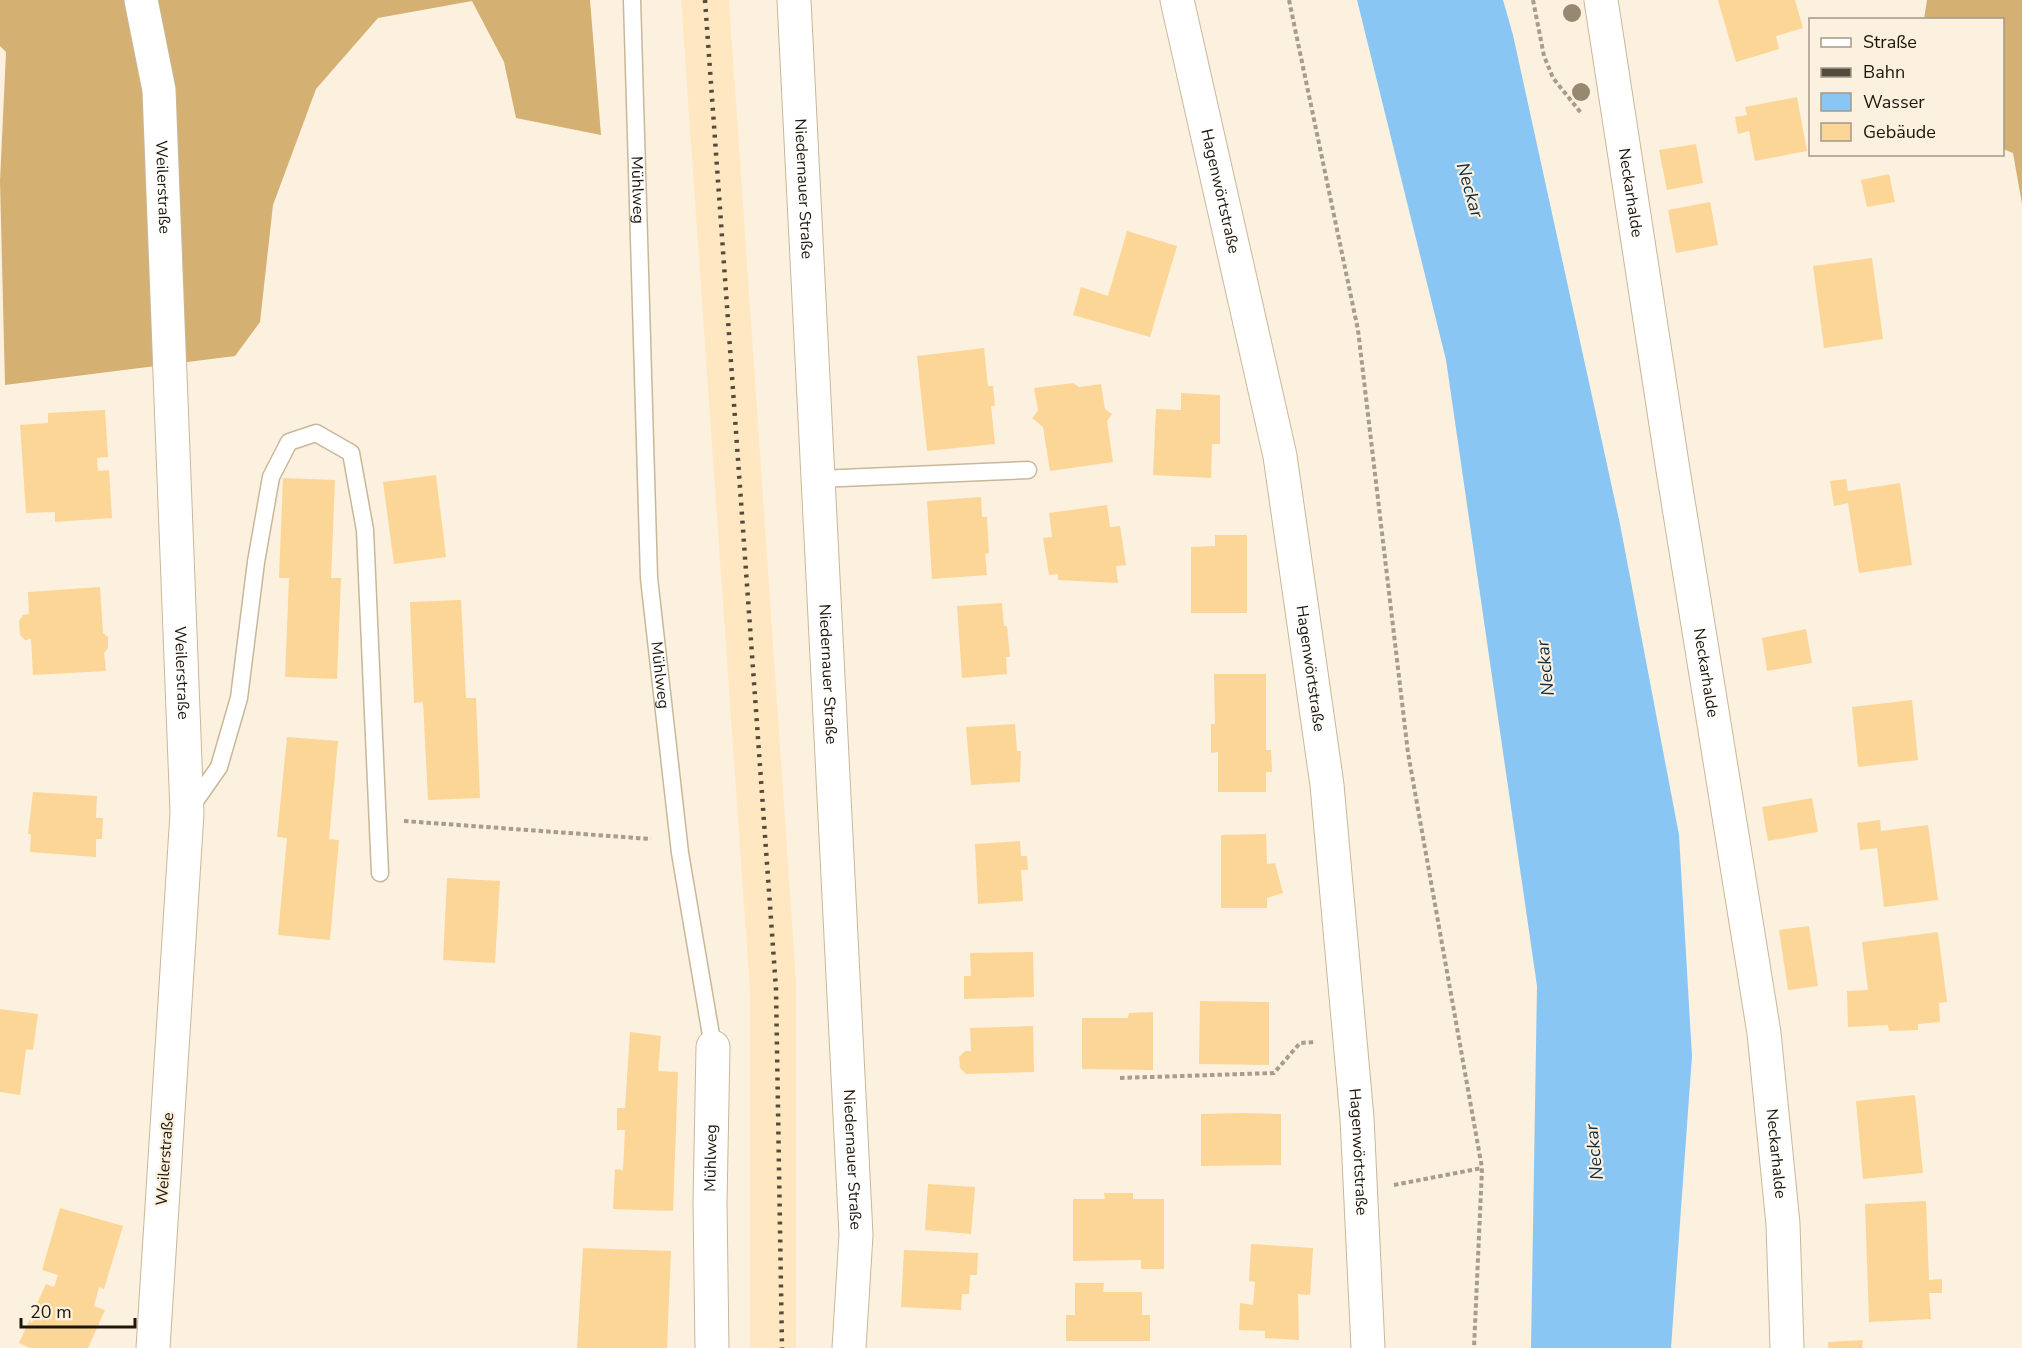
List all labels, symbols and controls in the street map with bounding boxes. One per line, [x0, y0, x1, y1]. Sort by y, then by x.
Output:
legend [1809, 18, 2004, 156]
text: Straße [1863, 30, 1917, 54]
text: Bahn [1863, 60, 1905, 84]
text: Wasser [1863, 90, 1925, 114]
street label: Niedernauer Straße [789, 118, 818, 259]
text: Gebäude [1863, 120, 1936, 144]
street label: Hagenwörtstraße [1195, 127, 1245, 256]
street label: Weilerstraße [150, 140, 176, 234]
street label: Neckarhalde [1613, 147, 1648, 239]
street label: Mühlweg [626, 156, 650, 224]
water label: Neckar [1451, 160, 1489, 221]
street label: Niedernauer Straße [813, 603, 842, 745]
street label: Hagenwörtstraße [1290, 604, 1330, 733]
street label: Weilerstraße [169, 626, 194, 720]
street label: Neckarhalde [1688, 627, 1724, 719]
water label: Neckar [1530, 638, 1560, 697]
street label: Mühlweg [645, 640, 675, 710]
street label: Hagenwörtstraße [1343, 1087, 1373, 1216]
street label: Niedernauer Straße [838, 1089, 867, 1230]
street label: Neckarhalde [1761, 1108, 1791, 1199]
street label: Weilerstraße [151, 1112, 179, 1206]
water label: Neckar [1579, 1122, 1609, 1181]
street label: Mühlweg [699, 1124, 723, 1192]
scale bar [21, 1291, 135, 1329]
text: 20 m [30, 1300, 72, 1324]

